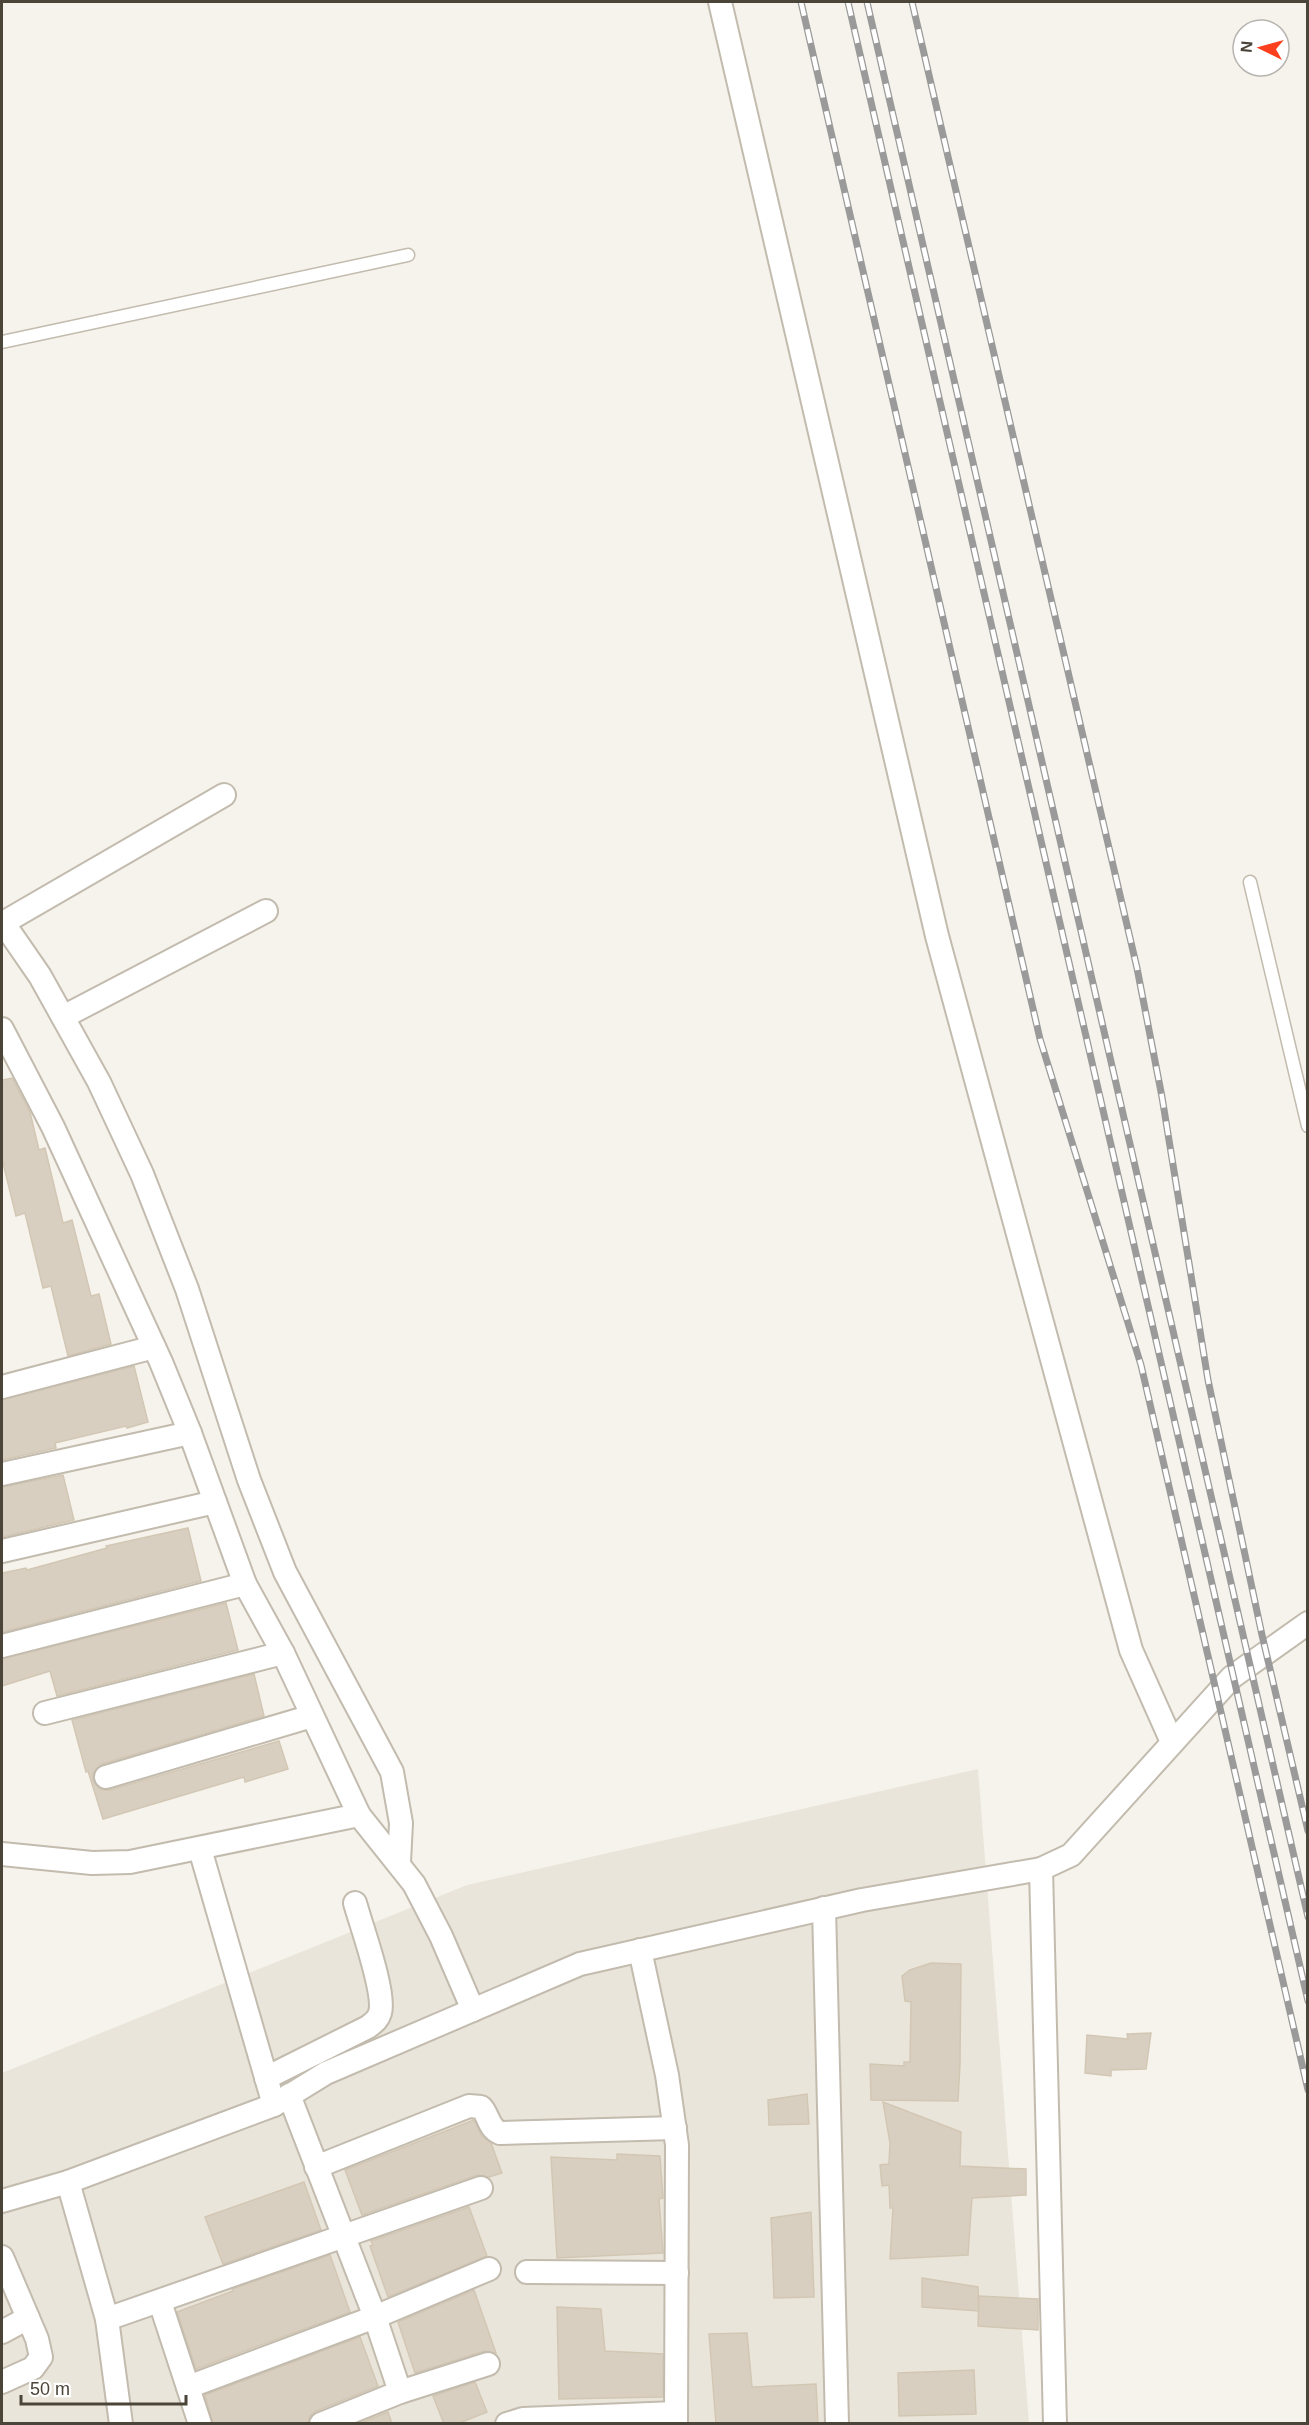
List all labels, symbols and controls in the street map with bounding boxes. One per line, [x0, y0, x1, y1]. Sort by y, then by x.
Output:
north arrow [1231, 18, 1291, 78]
text: N [1238, 40, 1256, 53]
scale bar [21, 2368, 186, 2406]
text: 50 m [30, 2379, 70, 2399]

